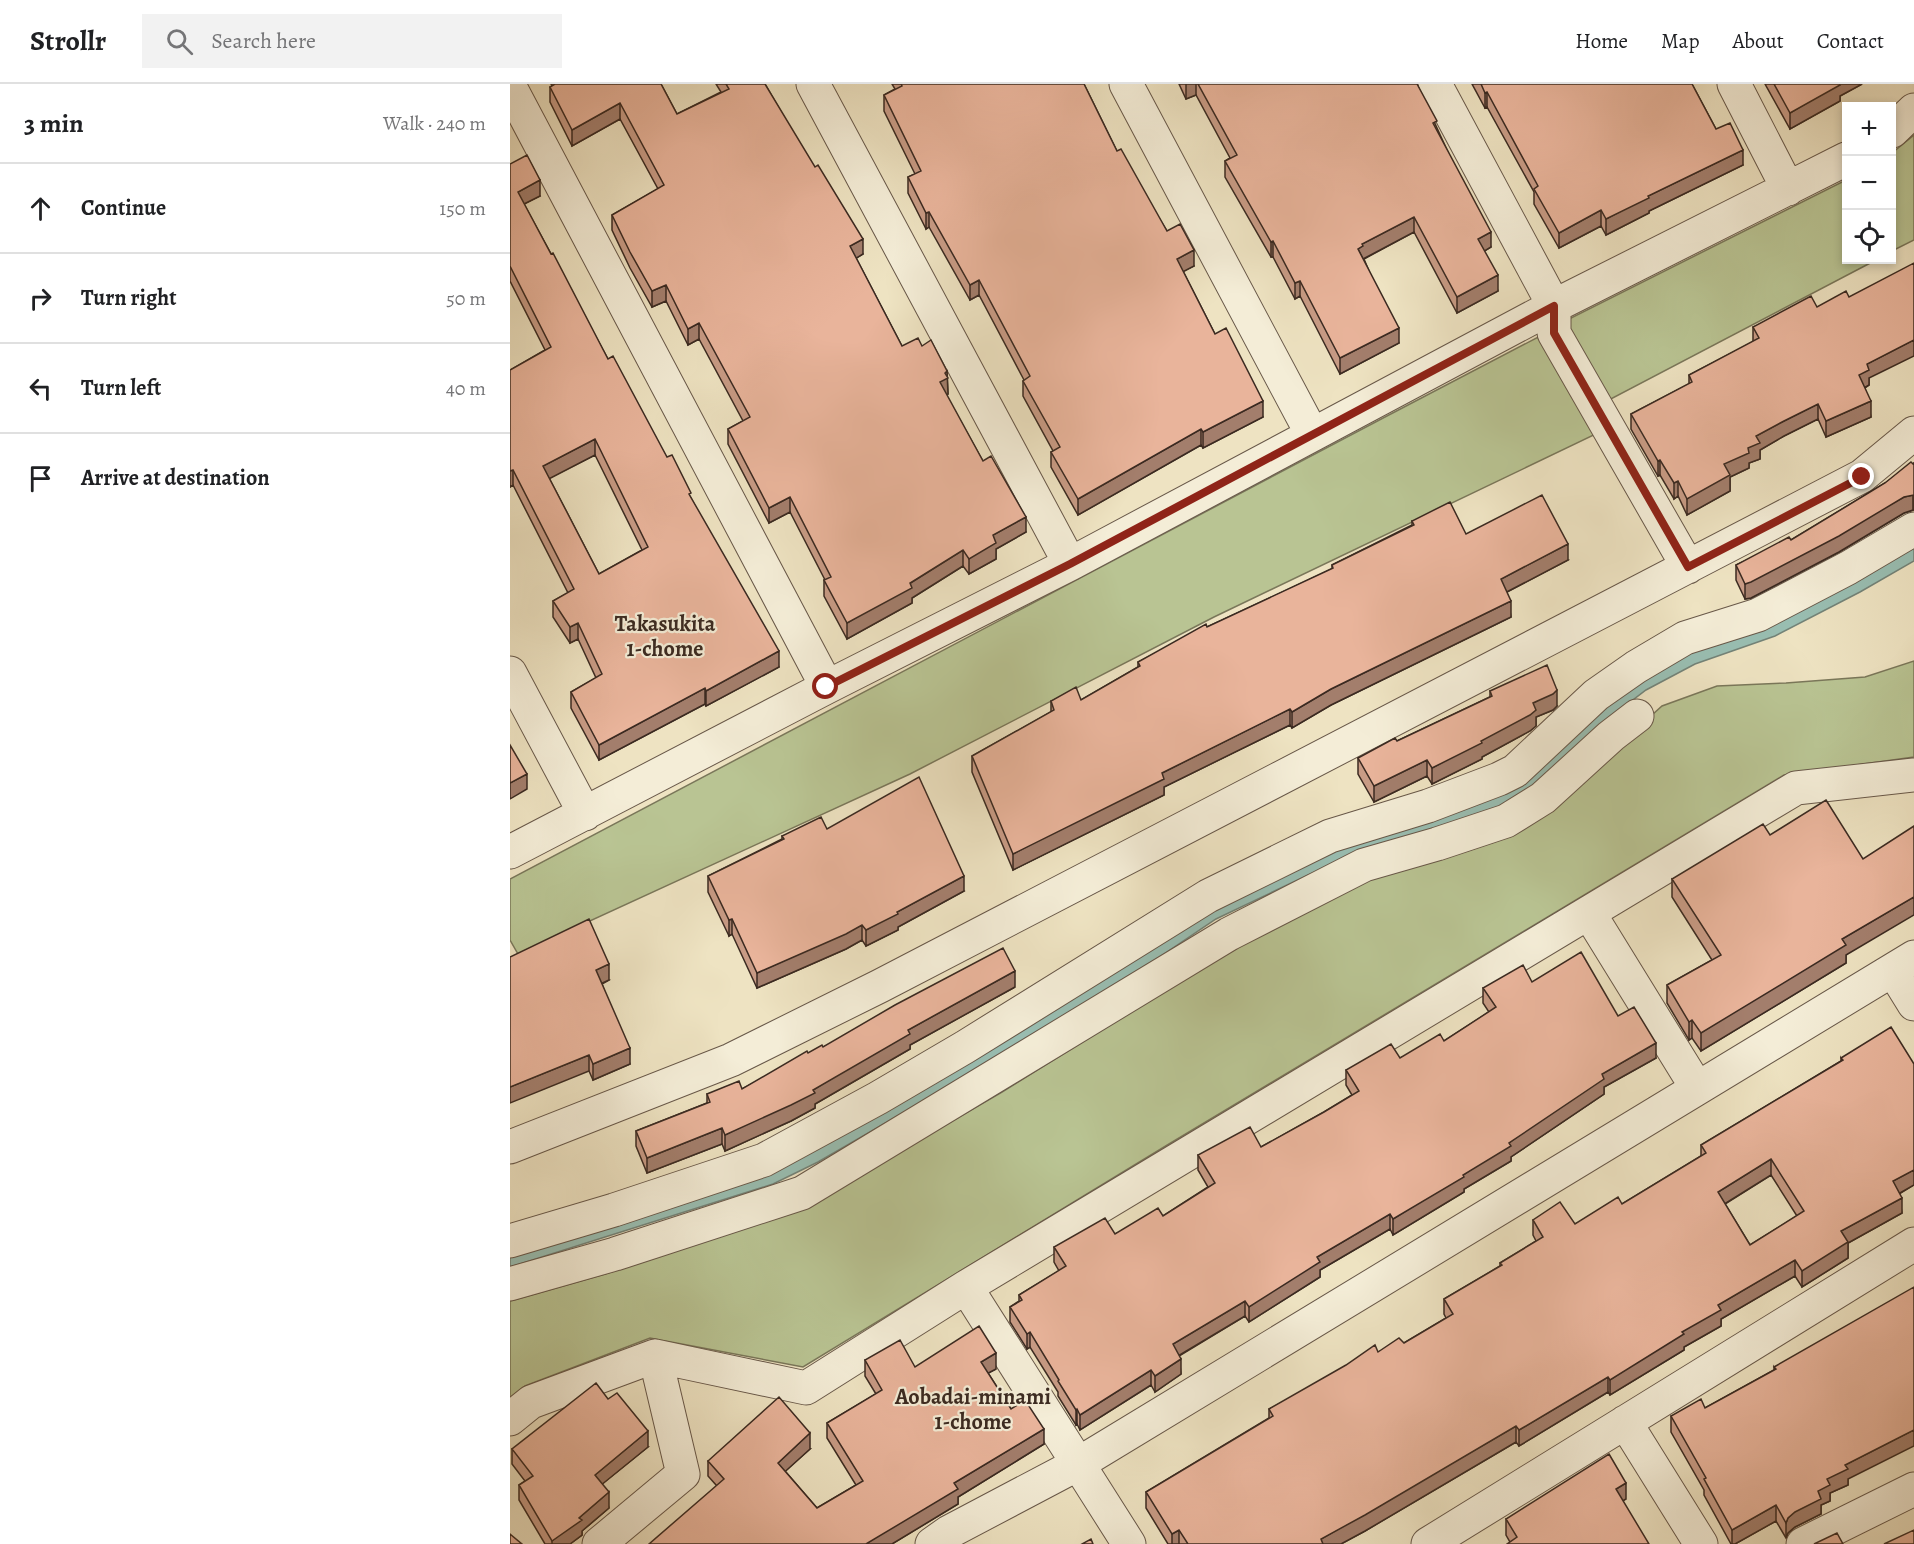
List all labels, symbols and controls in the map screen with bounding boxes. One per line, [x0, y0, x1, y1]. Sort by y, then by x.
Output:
search box [142, 14, 562, 68]
text: Strollr [30, 22, 106, 60]
icon: search [163, 25, 196, 58]
text: Search here [211, 26, 316, 56]
text: Home [1575, 27, 1628, 55]
text: Map [1661, 27, 1699, 55]
text: About [1732, 27, 1784, 55]
text: Contact [1817, 27, 1884, 55]
map controls [1842, 102, 1896, 264]
button: + [1842, 102, 1896, 156]
text: 3 min [24, 106, 84, 141]
text: Walk · 240 m [383, 110, 486, 137]
button: − [1842, 156, 1896, 210]
icon: ahead [24, 192, 57, 225]
text: Continue [81, 193, 166, 223]
text: 150 m [439, 195, 486, 222]
button: locate [1842, 210, 1896, 264]
icon: right [24, 282, 57, 315]
text: Turn right [81, 283, 177, 313]
text: 50 m [446, 285, 486, 312]
icon: left [24, 372, 57, 405]
text: Turn left [81, 373, 161, 403]
text: 40 m [446, 375, 486, 402]
icon: arrive [24, 462, 57, 495]
text: Arrive at destination [81, 463, 270, 493]
route end [1848, 463, 1874, 489]
district label: Takasukita 1-chome [615, 609, 716, 664]
route start [812, 673, 838, 699]
district label: Aobadai-minami 1-chome [894, 1382, 1051, 1437]

